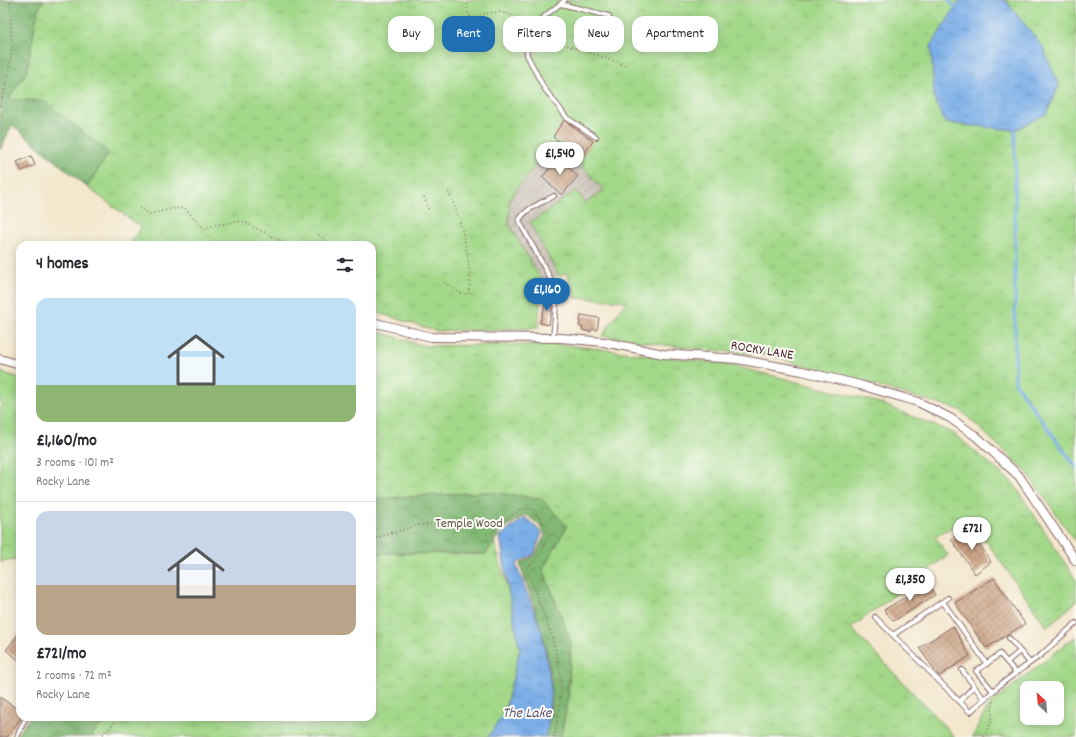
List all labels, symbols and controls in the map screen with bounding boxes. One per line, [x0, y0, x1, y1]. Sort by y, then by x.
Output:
chip: Buy [388, 16, 434, 52]
chip: Rent [442, 16, 495, 52]
chip: Filters [503, 16, 566, 52]
chip: New [574, 16, 624, 52]
chip: Apartment [632, 16, 718, 52]
pin: £1,540 [527, 142, 593, 176]
text: £1,540 [545, 145, 575, 164]
text: 4 homes [36, 253, 89, 277]
icon: filters [334, 254, 356, 276]
pin: £1,160 [514, 278, 580, 312]
text: £1,160 [533, 281, 561, 300]
icon: home [160, 324, 232, 396]
street label: ROCKY LANE [729, 336, 795, 366]
text: £1,160/mo [36, 430, 97, 454]
text: 3 rooms · 101 m² [36, 454, 114, 473]
text: Rocky Lane [36, 473, 90, 492]
park label: Temple Wood [435, 514, 503, 534]
pin: £721 [948, 517, 996, 551]
text: £721 [962, 520, 982, 539]
icon: home [160, 537, 232, 609]
pin: £1,350 [877, 568, 943, 602]
text: £1,350 [895, 571, 925, 590]
text: £721/mo [36, 643, 86, 667]
text: 2 rooms · 72 m² [36, 667, 112, 686]
north arrow [1020, 681, 1064, 725]
map controls [1020, 681, 1064, 725]
text: Rocky Lane [36, 686, 90, 705]
water label: The Lake [503, 703, 553, 725]

